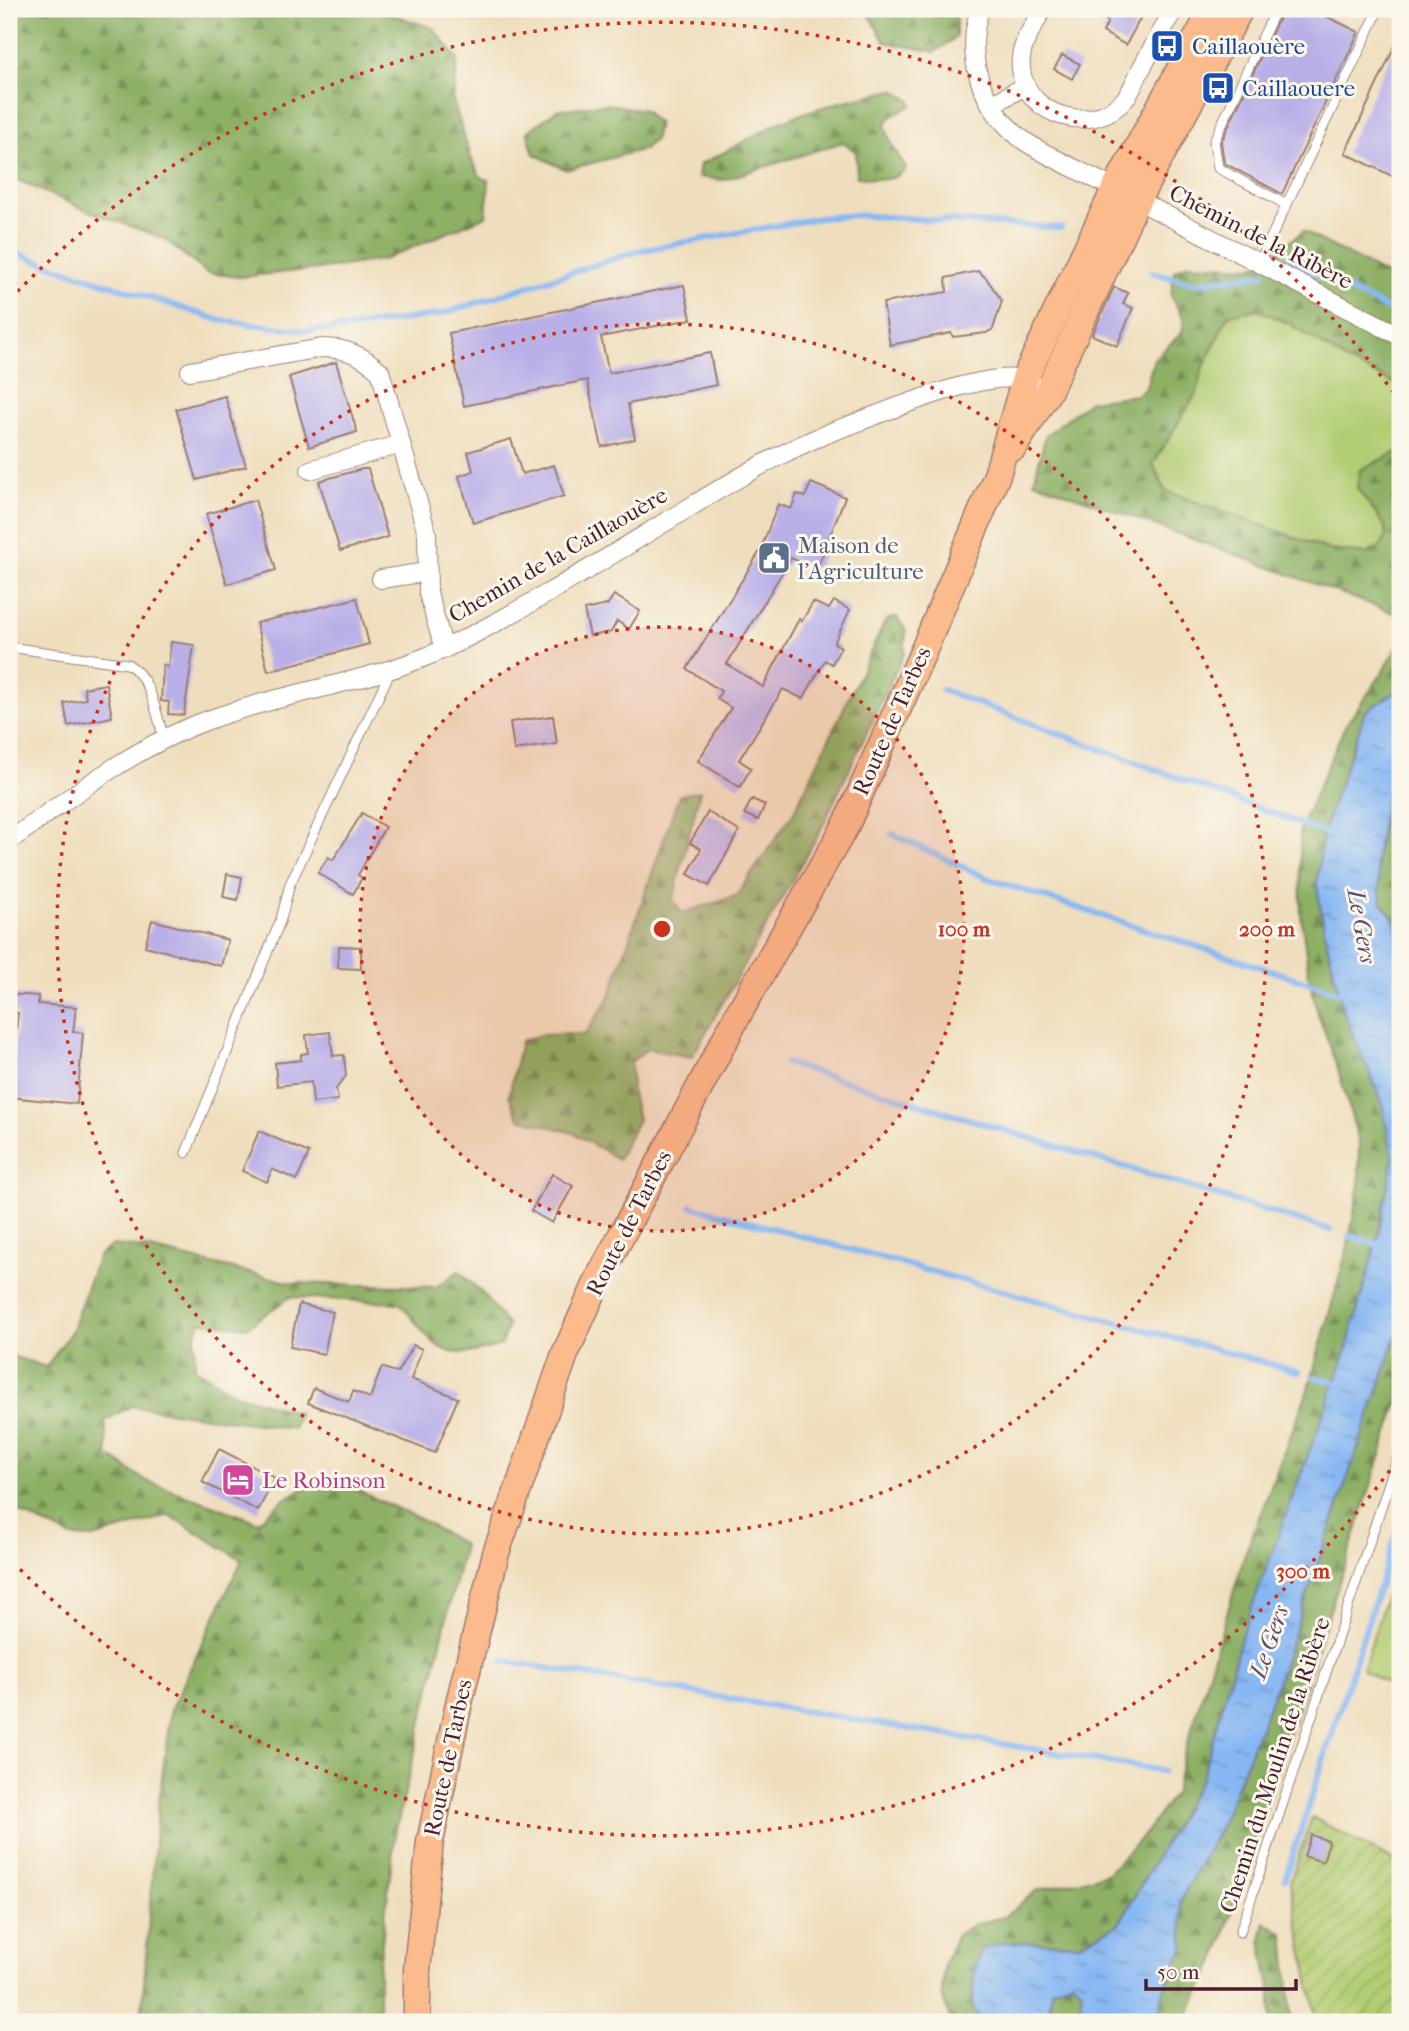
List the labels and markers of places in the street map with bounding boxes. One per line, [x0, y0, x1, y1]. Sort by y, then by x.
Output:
bus stop icon: Caillaouère [1148, 27, 1186, 65]
place label: Caillaouère [1192, 33, 1305, 60]
bus stop icon: Caillaouere [1199, 69, 1237, 107]
place label: Caillaouere [1242, 75, 1355, 102]
place label: Maison de l'Agriculture [797, 532, 924, 585]
public building icon: Maison de l'Agriculture [755, 539, 793, 577]
centre of rings [650, 917, 674, 941]
hotel icon: Le Robinson [219, 1461, 257, 1499]
place label: Le Robinson [262, 1467, 386, 1494]

